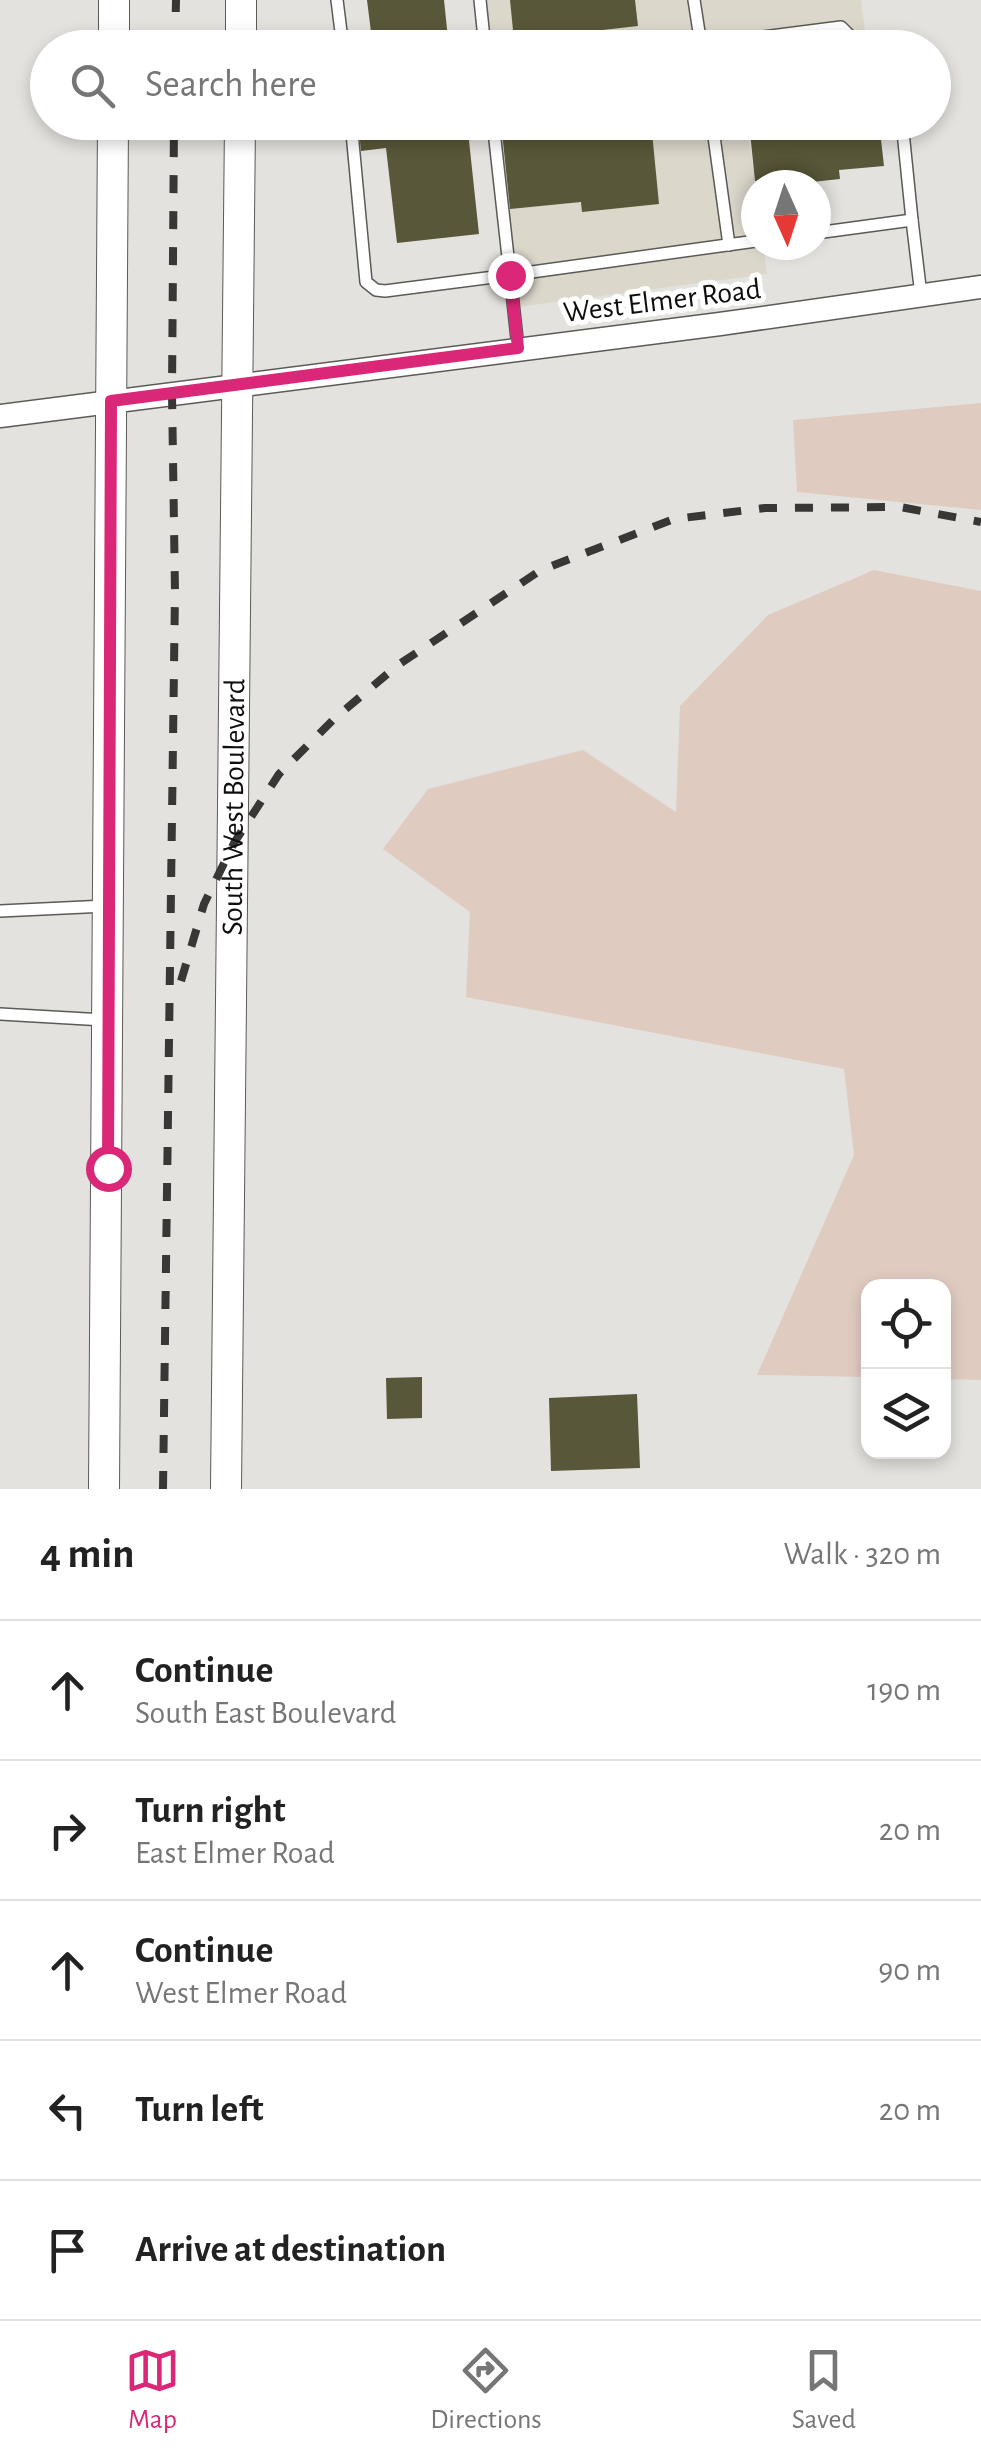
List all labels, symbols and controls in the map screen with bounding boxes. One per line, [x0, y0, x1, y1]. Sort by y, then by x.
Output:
search box [30, 30, 951, 140]
icon: search [65, 58, 120, 113]
text: Search here [145, 66, 317, 104]
north arrow [741, 170, 831, 260]
route end [488, 253, 534, 299]
street label: West Elmer Road [562, 274, 763, 328]
street label: South West Boulevard [218, 678, 250, 936]
route start [86, 1146, 132, 1192]
map controls [861, 1279, 951, 1459]
button: locate [861, 1279, 951, 1369]
button: layers [861, 1369, 951, 1459]
text: 4 min [40, 1533, 135, 1575]
text: Walk · 320 m [783, 1538, 941, 1570]
text: Continue [135, 1652, 273, 1690]
icon: ahead [40, 1663, 95, 1718]
text: 190 m [867, 1674, 941, 1706]
text: South East Boulevard [135, 1697, 396, 1729]
text: Turn right [135, 1792, 285, 1830]
icon: right [40, 1803, 95, 1858]
text: 20 m [879, 1814, 941, 1846]
text: East Elmer Road [135, 1837, 335, 1869]
text: Continue [135, 1932, 273, 1970]
icon: ahead [40, 1943, 95, 1998]
text: 90 m [878, 1954, 941, 1986]
text: West Elmer Road [135, 1977, 347, 2009]
icon: left [40, 2083, 95, 2138]
text: Turn left [135, 2091, 263, 2129]
text: 20 m [879, 2094, 941, 2126]
icon: arrive [40, 2223, 95, 2278]
text: Arrive at destination [135, 2231, 446, 2269]
tab: Map [125, 2343, 180, 2437]
tab: Directions [430, 2343, 542, 2437]
tab: Saved [792, 2343, 856, 2437]

